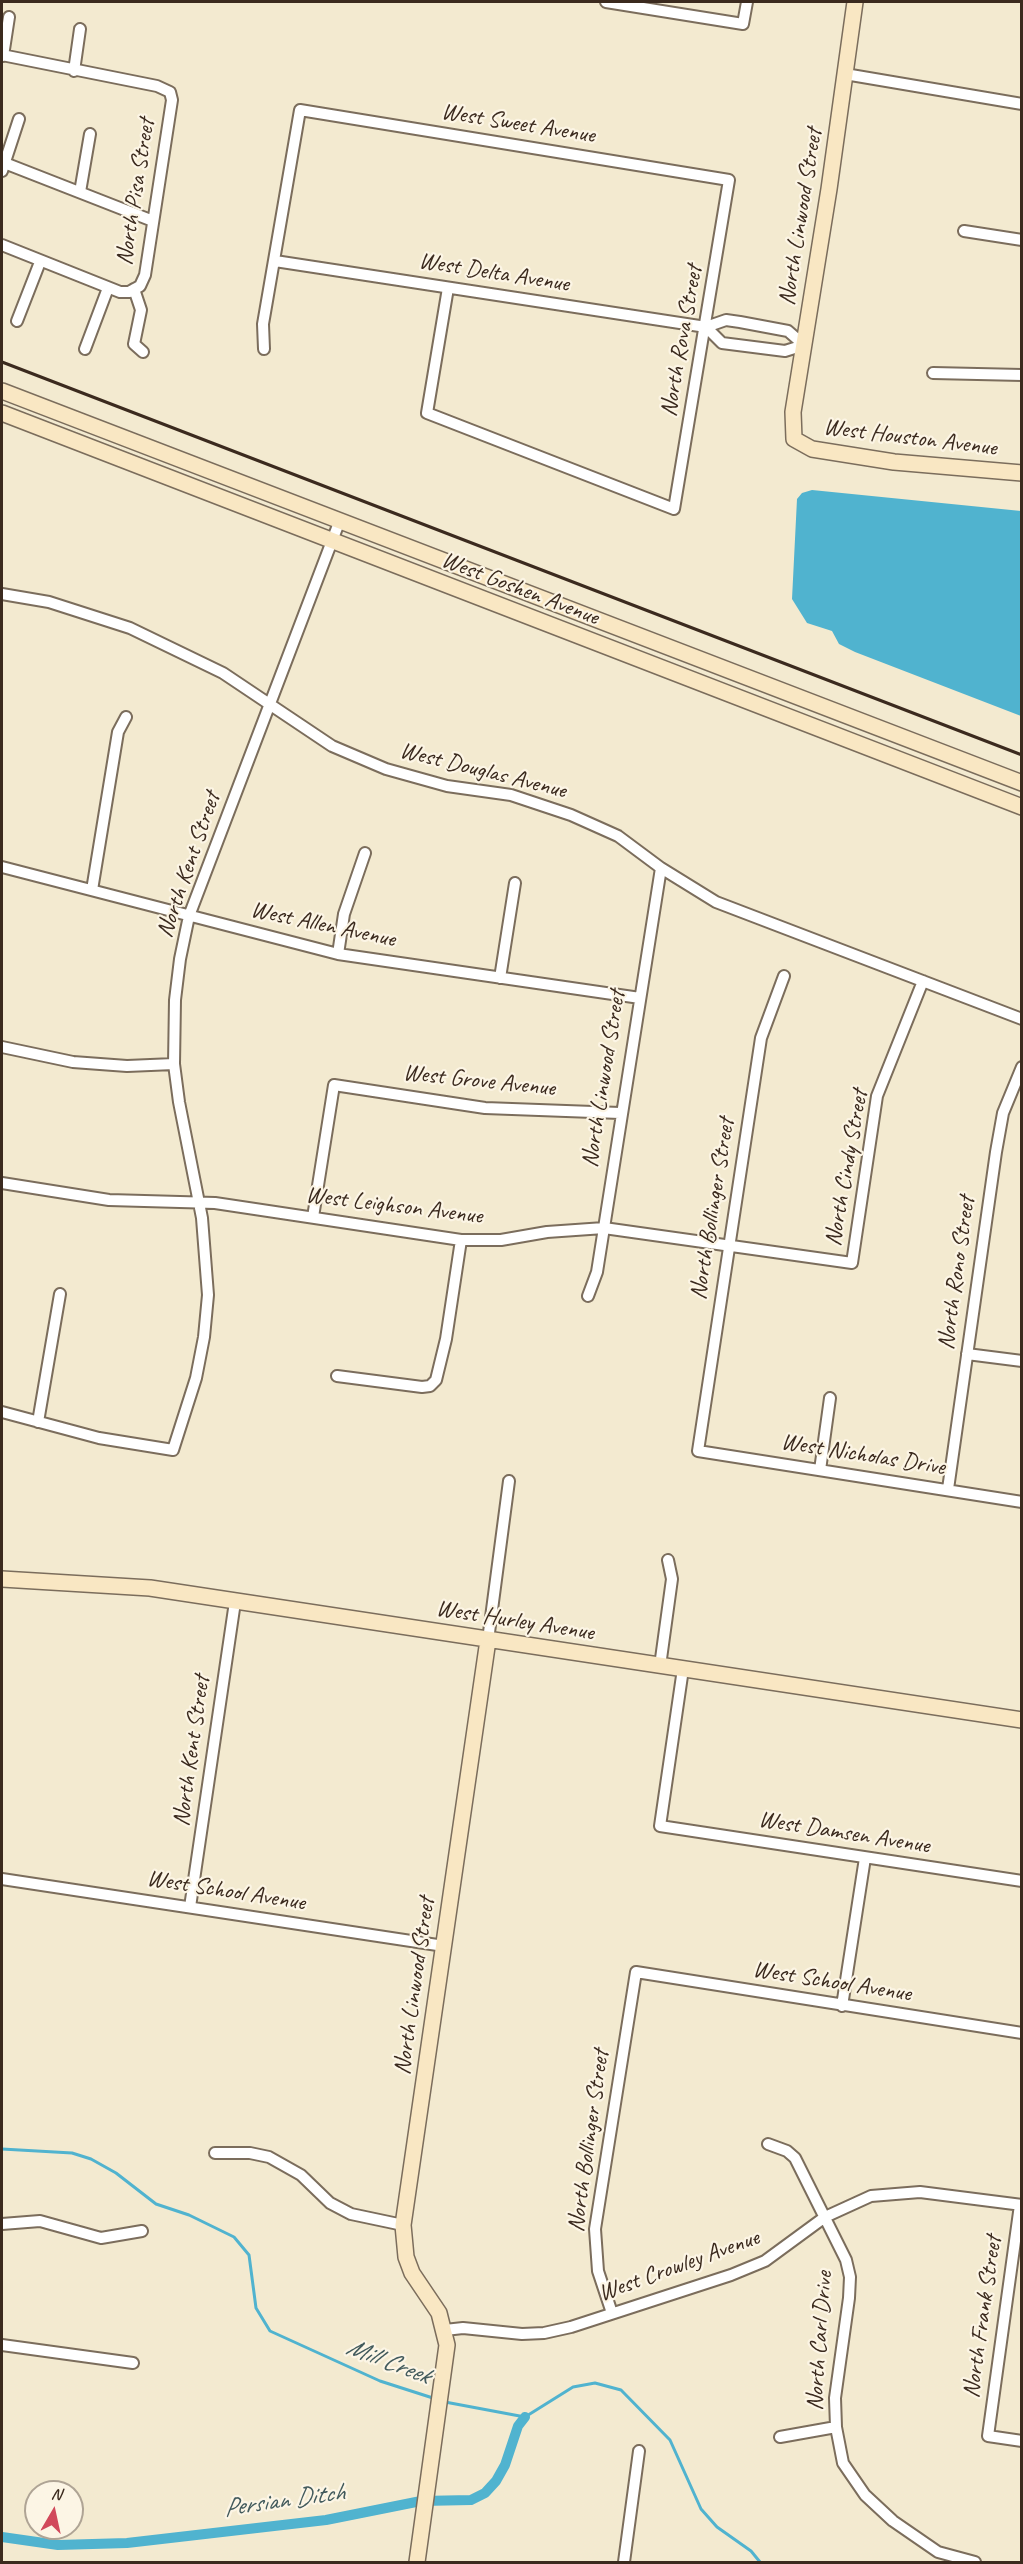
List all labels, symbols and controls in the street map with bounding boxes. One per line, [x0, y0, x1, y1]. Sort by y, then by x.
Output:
street label: West Sweet Avenue [439, 98, 597, 150]
street label: North Pisa Street [110, 117, 162, 267]
street label: North Linwood Street [773, 126, 829, 308]
street label: West Delta Avenue [417, 247, 571, 299]
street label: North Rova Street [655, 263, 709, 419]
street label: West Houston Avenue [822, 413, 998, 463]
street label: West Goshen Avenue [437, 546, 603, 632]
street label: West Douglas Avenue [397, 736, 569, 806]
street label: North Kent Street [151, 789, 227, 941]
street label: West Allen Avenue [248, 896, 398, 954]
street label: North Linwood Street [576, 988, 632, 1170]
street label: West Grove Avenue [402, 1059, 556, 1103]
street label: North Cindy Street [819, 1087, 875, 1249]
street label: North Bollinger Street [684, 1116, 742, 1302]
street label: West Leighson Avenue [304, 1181, 484, 1231]
street label: North Rono Street [932, 1194, 982, 1352]
street label: West Nicholas Drive [779, 1428, 947, 1482]
street label: West Hurley Avenue [434, 1594, 596, 1648]
street label: North Kent Street [167, 1674, 217, 1828]
street label: West Damsen Avenue [756, 1805, 932, 1861]
street label: West School Avenue [145, 1864, 307, 1918]
street label: North Linwood Street [388, 1895, 442, 2077]
street label: West School Avenue [751, 1955, 913, 2009]
street label: North Bollinger Street [562, 2048, 616, 2234]
street label: West Crowley Avenue [595, 2224, 763, 2308]
street label: North Frank Street [957, 2234, 1009, 2400]
street label: North Carl Drive [801, 2270, 839, 2412]
water label: Mill Creek [342, 2332, 434, 2392]
water label: Persian Ditch [222, 2477, 346, 2525]
north arrow [24, 2480, 84, 2540]
text: N [50, 2484, 63, 2505]

